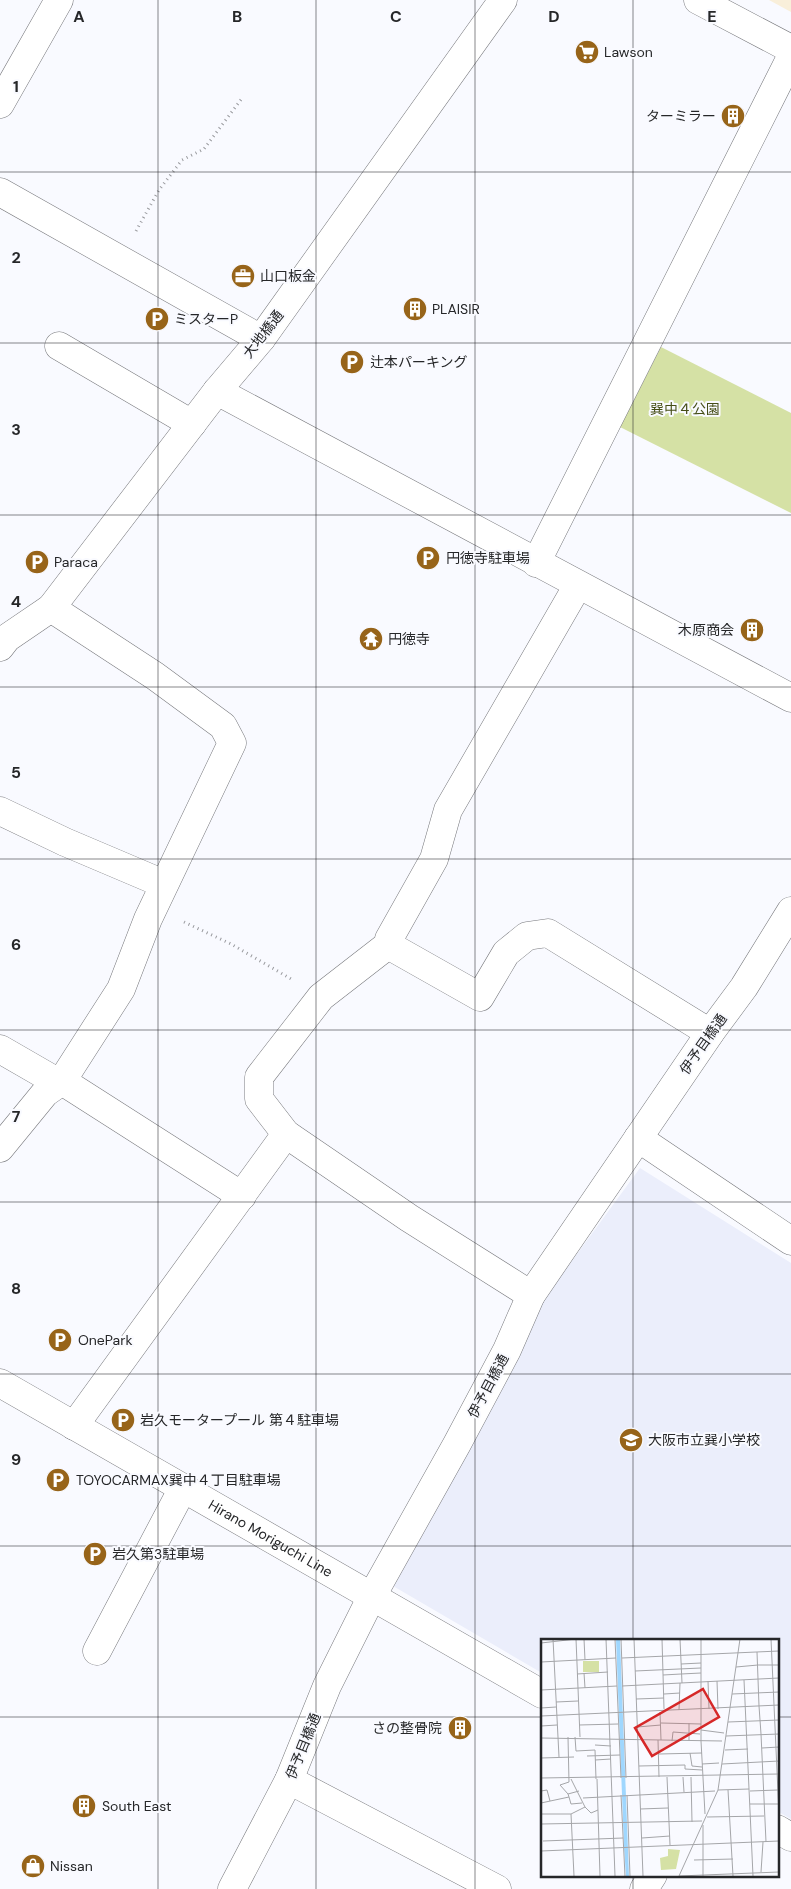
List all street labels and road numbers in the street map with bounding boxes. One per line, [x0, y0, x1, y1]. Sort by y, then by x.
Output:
street label: 大地橋通 [239, 306, 287, 362]
street label: 伊予目橋通 [676, 1010, 730, 1078]
street label: 伊予目橋通 [464, 1351, 512, 1421]
street label: Hirano Moriguchi Line [205, 1496, 336, 1581]
street label: 伊予目橋通 [282, 1710, 324, 1782]

